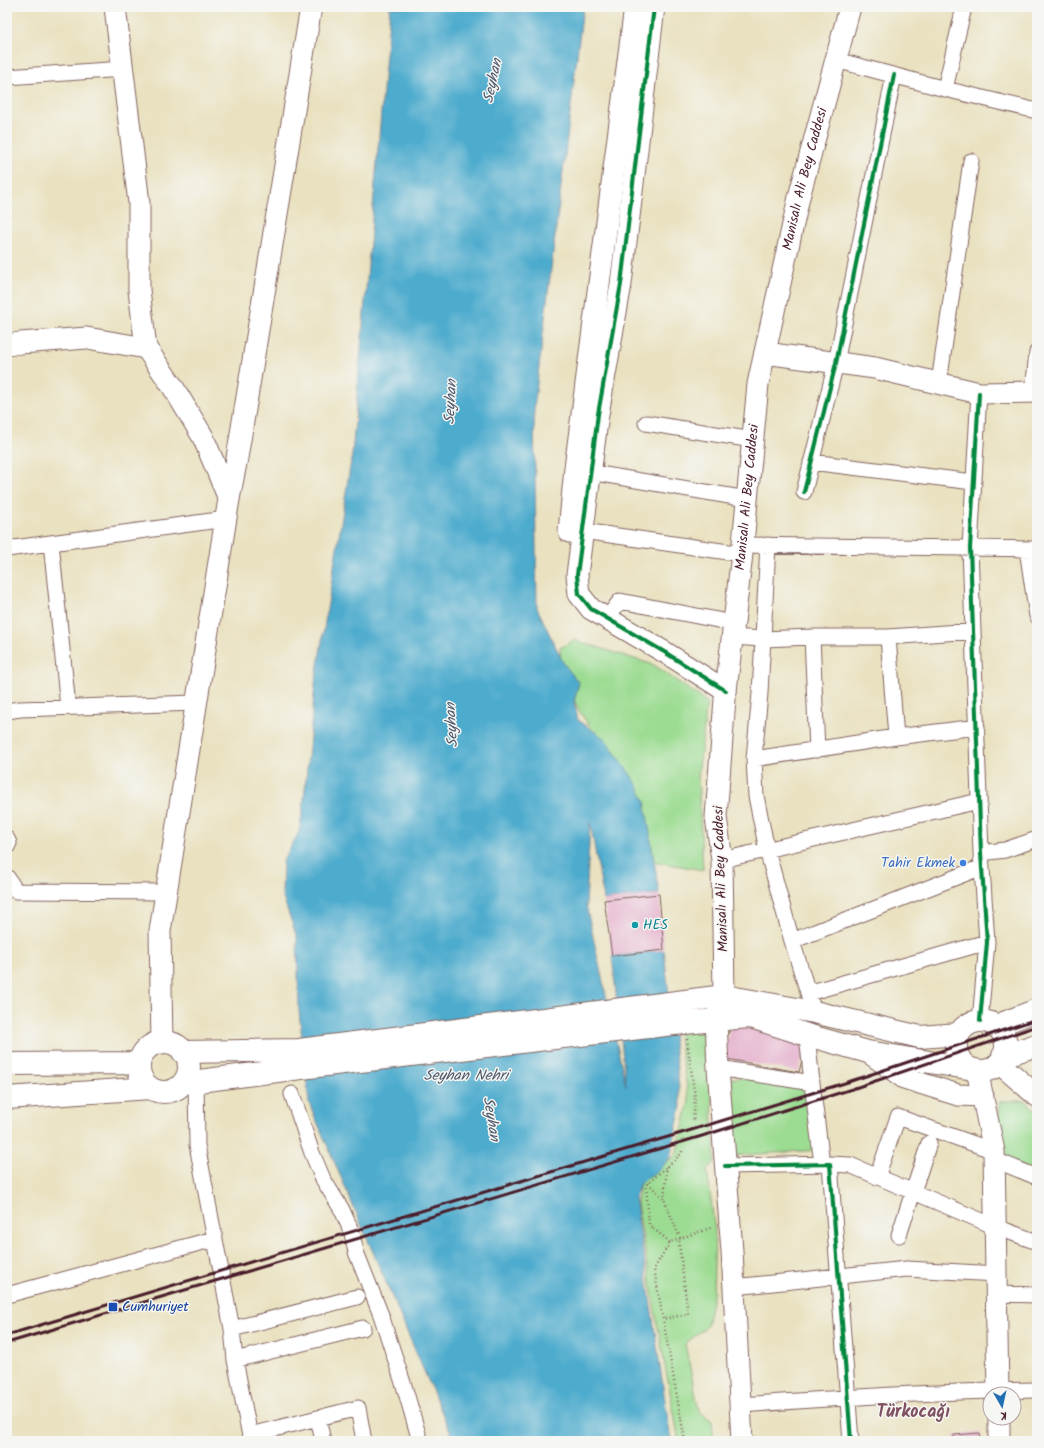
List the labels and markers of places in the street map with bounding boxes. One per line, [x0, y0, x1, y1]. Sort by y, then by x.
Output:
place label: Tahir Ekmek [881, 852, 955, 874]
marker: Tahir Ekmek [958, 858, 968, 868]
place label: HES [643, 914, 669, 936]
marker: HES [630, 920, 640, 930]
place label: Cumhuriyet [122, 1296, 189, 1318]
marker: Cumhuriyet [107, 1301, 119, 1313]

